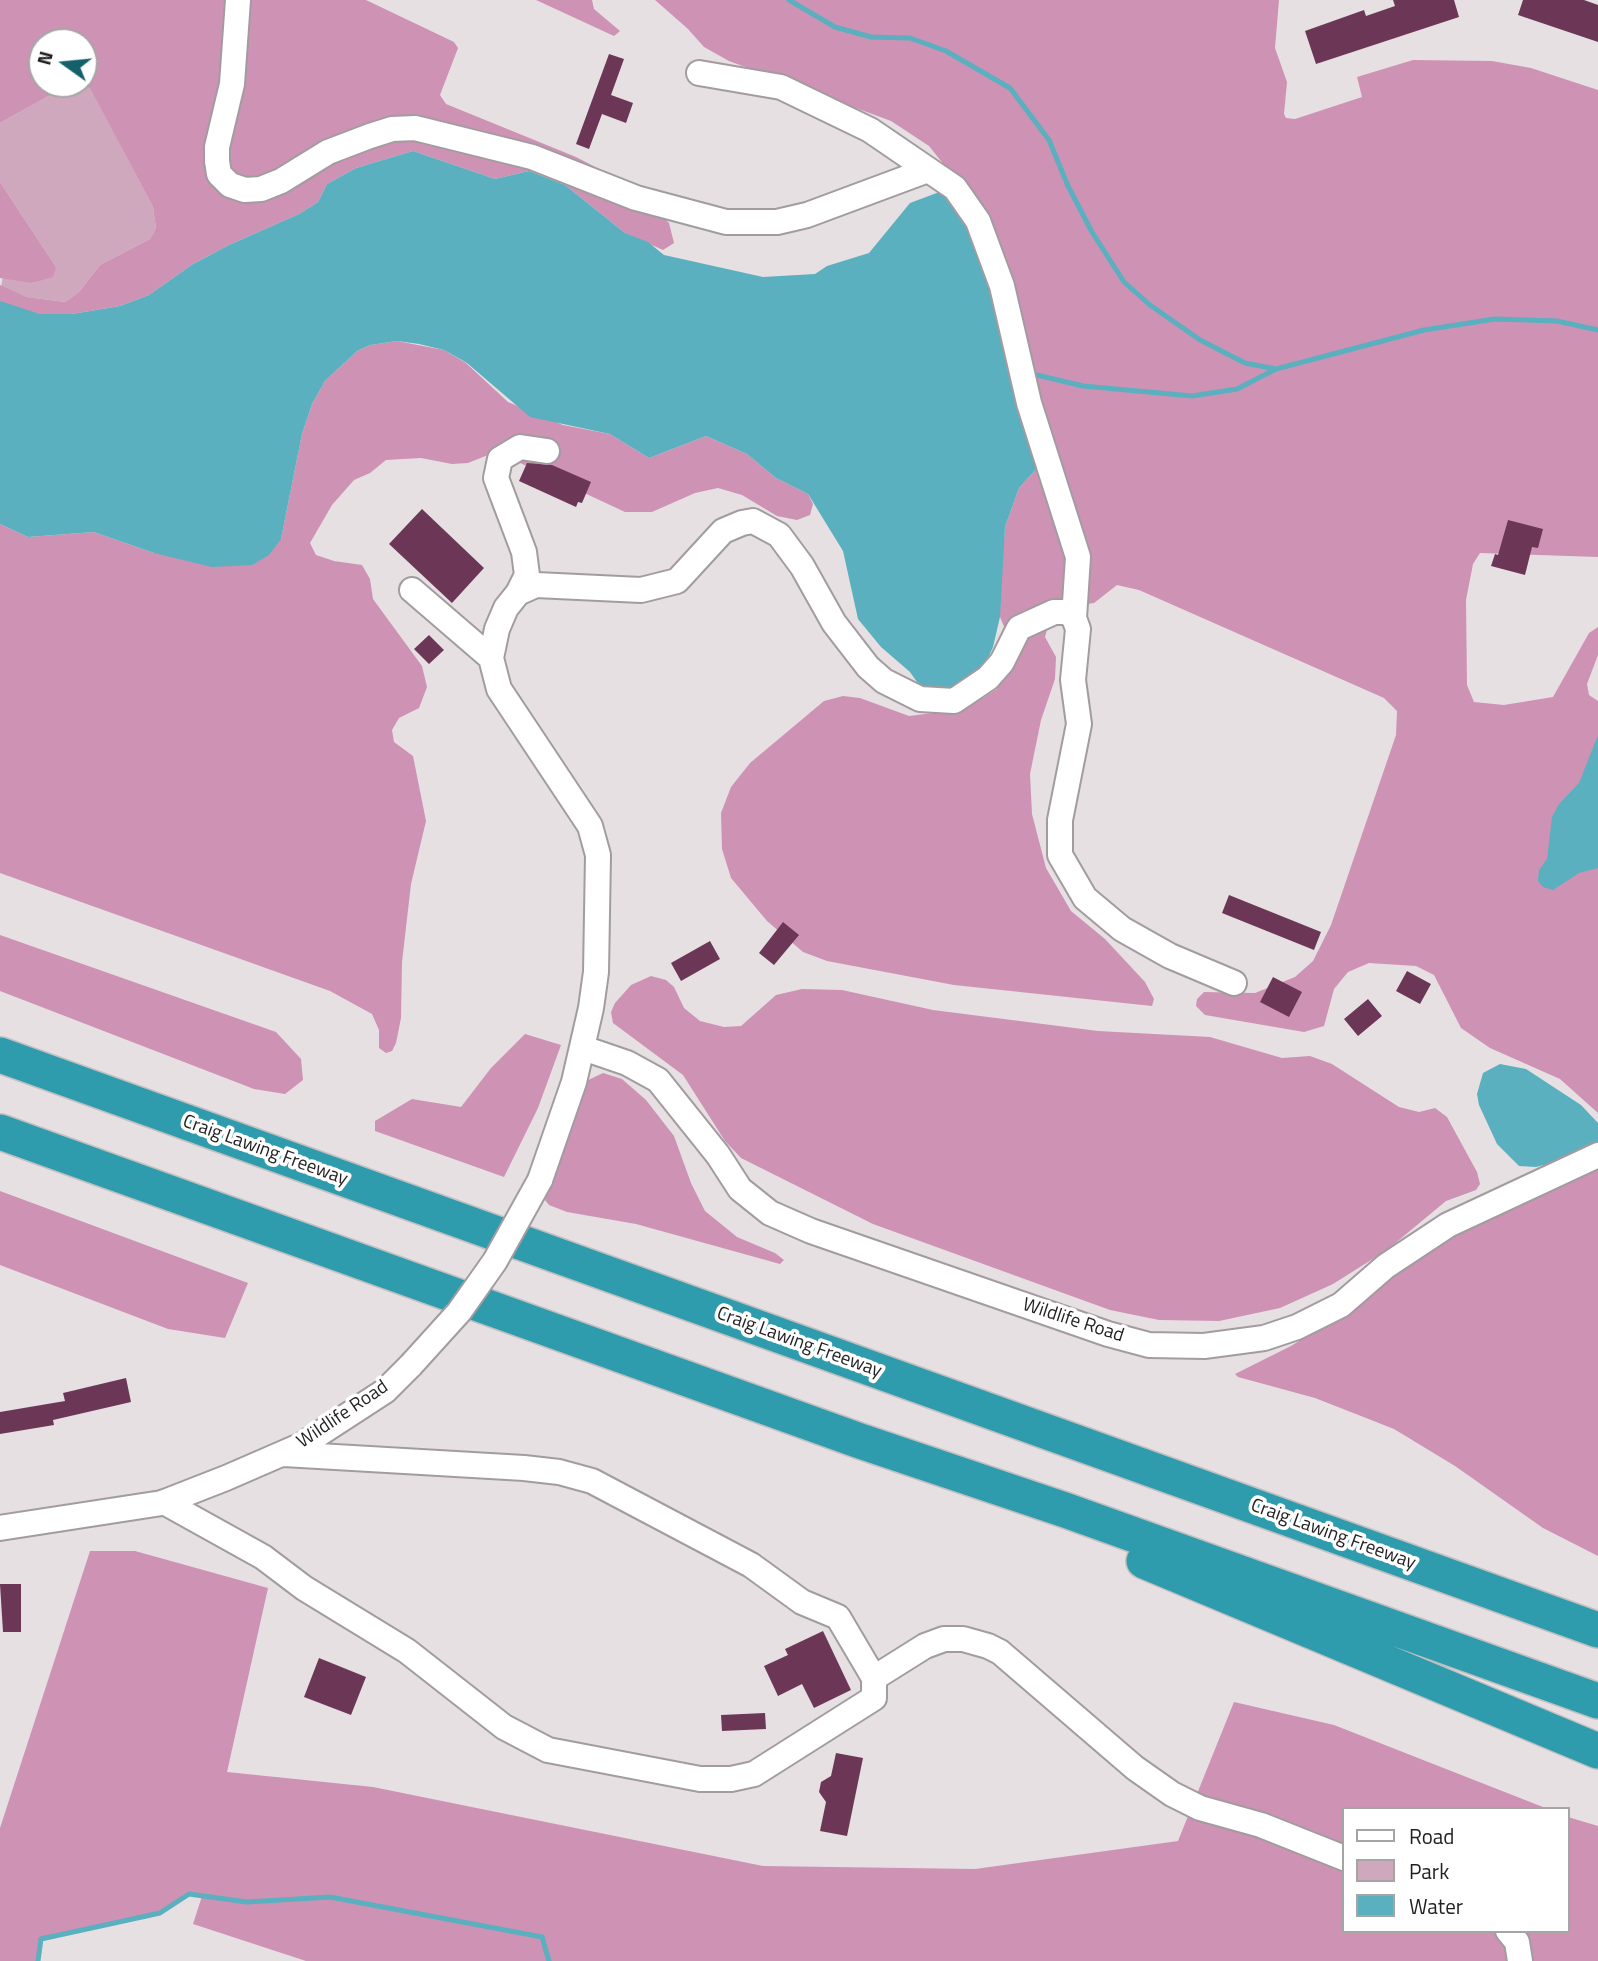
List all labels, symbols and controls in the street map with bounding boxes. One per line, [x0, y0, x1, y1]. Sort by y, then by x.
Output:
north arrow [28, 28, 98, 98]
text: N [28, 48, 60, 68]
street label: Craig Lawing Freeway [179, 1111, 351, 1191]
street label: Wildlife Road [1020, 1294, 1126, 1348]
street label: Craig Lawing Freeway [713, 1303, 885, 1383]
street label: Wildlife Road [293, 1376, 393, 1454]
street label: Craig Lawing Freeway [1247, 1495, 1419, 1575]
legend [1342, 1807, 1570, 1933]
text: Road [1409, 1820, 1454, 1852]
text: Park [1409, 1855, 1449, 1887]
text: Water [1409, 1890, 1463, 1922]

